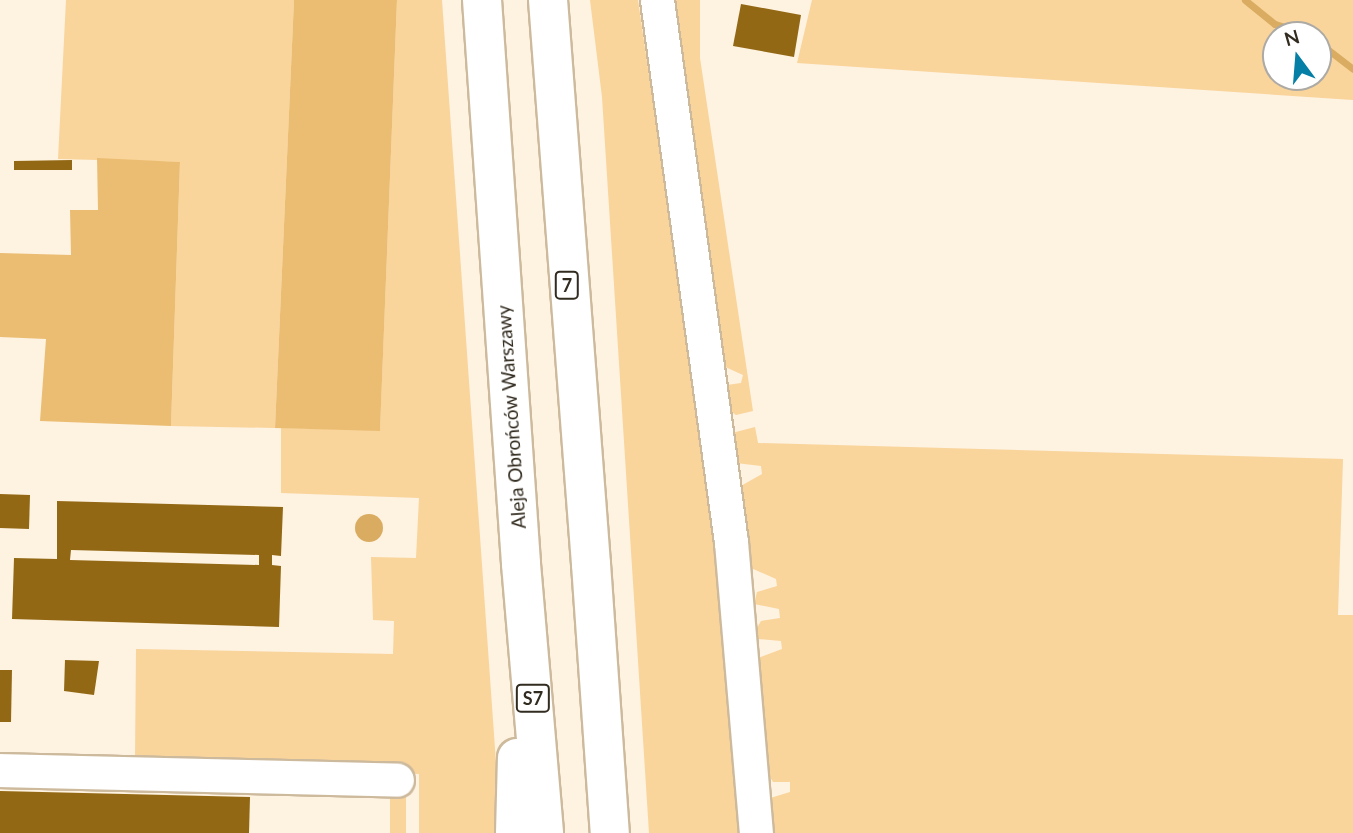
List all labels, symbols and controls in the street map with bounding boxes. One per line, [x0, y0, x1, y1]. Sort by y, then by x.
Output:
north arrow [1262, 21, 1332, 91]
text: N [1281, 24, 1302, 50]
road number: 7 [555, 270, 579, 300]
street label: Aleja Obrońców Warszawy [492, 304, 530, 530]
road number: S7 [516, 684, 550, 712]

